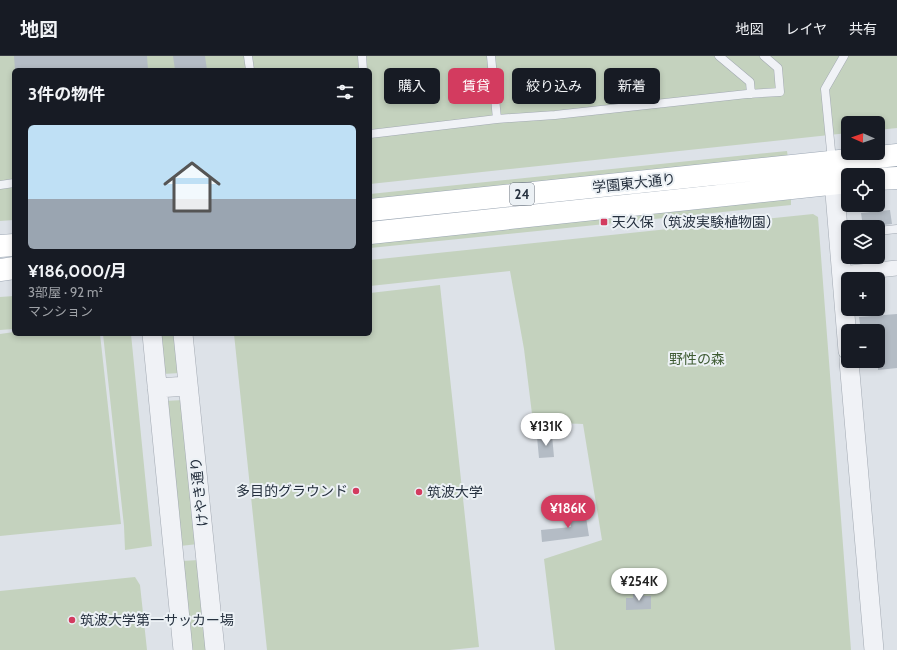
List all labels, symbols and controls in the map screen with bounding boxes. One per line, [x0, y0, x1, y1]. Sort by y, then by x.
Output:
text: 地図 [20, 18, 58, 41]
text: 地図 [735, 20, 763, 38]
text: レイヤ [785, 20, 827, 38]
text: 共有 [849, 20, 877, 38]
chip: 購入 [384, 68, 440, 104]
chip: 賃貸 [448, 68, 504, 104]
chip: 絞り込み [512, 68, 596, 104]
chip: 新着 [604, 68, 660, 104]
icon: filters [334, 81, 356, 103]
text: 3件の物件 [28, 84, 105, 104]
north arrow [841, 116, 885, 160]
map controls [841, 116, 885, 368]
icon: home [156, 151, 228, 223]
button: locate [841, 168, 885, 212]
street label: 学園東大通り [591, 170, 677, 196]
road number: 24 [510, 183, 534, 205]
place label: 天久保（筑波実験植物園） [612, 213, 780, 231]
marker: 天久保（筑波実験植物園） [599, 217, 609, 227]
button: layers [841, 220, 885, 264]
text: ¥186,000/月 [28, 261, 127, 281]
button: + [841, 272, 885, 316]
text: 3部屋 · 92 m² [28, 284, 103, 300]
text: マンション [28, 303, 93, 319]
button: − [841, 324, 885, 368]
park label: 野性の森 [669, 350, 725, 368]
pin: ¥131K [518, 413, 574, 447]
text: ¥131K [530, 418, 562, 434]
street label: けやき通り [186, 456, 212, 528]
place label: 多目的グラウンド [236, 482, 348, 500]
place label: 筑波大学 [427, 483, 483, 501]
marker: 多目的グラウンド [351, 486, 361, 496]
marker: 筑波大学 [414, 487, 424, 497]
pin: ¥186K [540, 495, 596, 529]
text: ¥186K [550, 500, 586, 516]
pin: ¥254K [611, 568, 667, 602]
text: ¥254K [620, 573, 658, 589]
place label: 筑波大学第一サッカー場 [80, 611, 234, 629]
marker: 筑波大学第一サッカー場 [67, 615, 77, 625]

